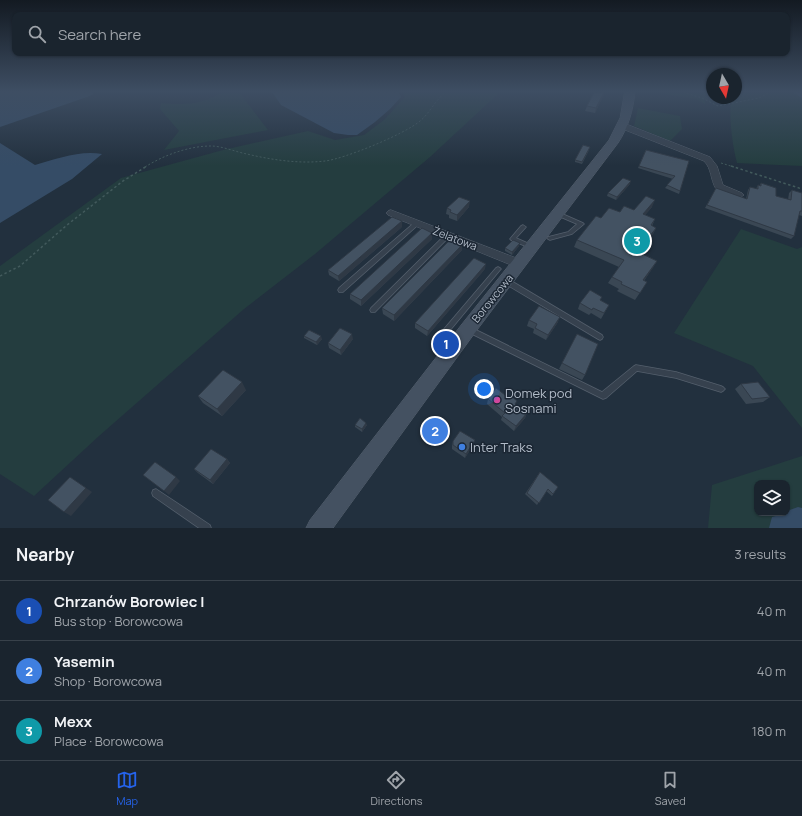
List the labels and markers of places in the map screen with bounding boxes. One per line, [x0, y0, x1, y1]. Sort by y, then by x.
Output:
pin: 3 [624, 226, 650, 256]
pin: 1 [433, 329, 459, 359]
place label: Domek pod Sosnami [505, 384, 572, 417]
marker: Domek pod Sosnami [492, 395, 502, 405]
pin: 2 [422, 416, 448, 446]
place label: Inter Traks [470, 438, 533, 456]
marker: Inter Traks [457, 442, 467, 452]

